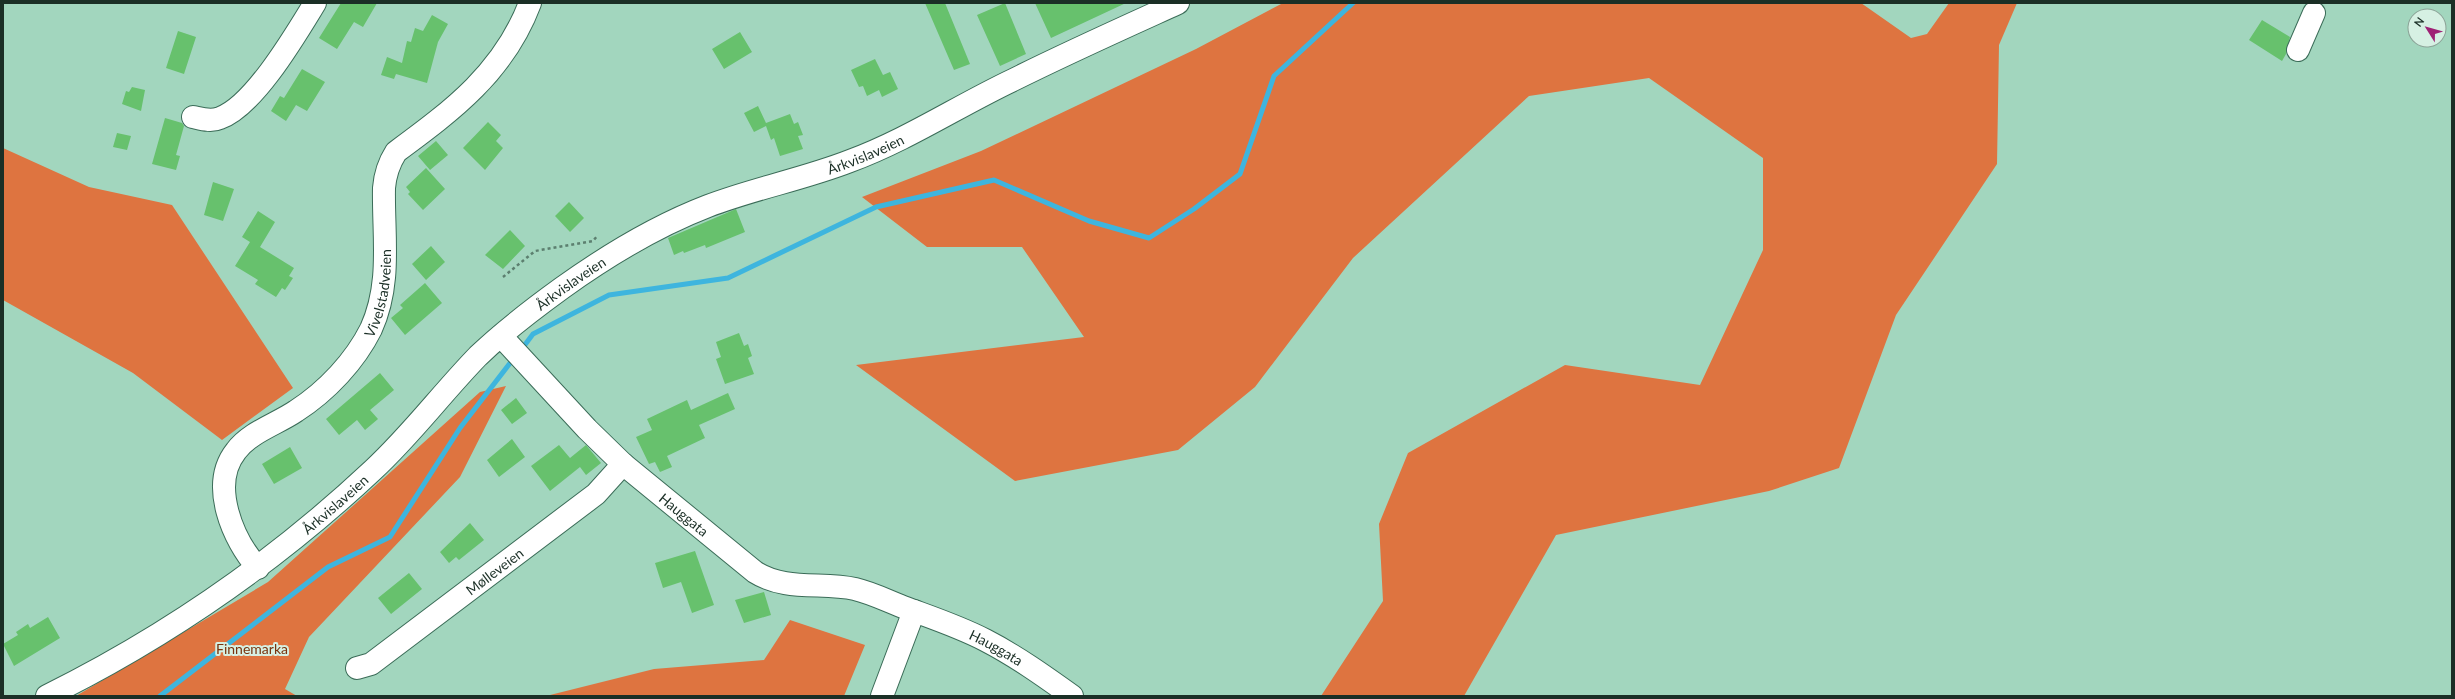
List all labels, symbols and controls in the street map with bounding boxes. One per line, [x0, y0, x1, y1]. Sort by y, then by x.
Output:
north arrow [2407, 8, 2447, 48]
text: N [2411, 14, 2426, 29]
street label: Årkvislaveien [825, 130, 906, 177]
street label: Vivelstadveien [360, 249, 394, 340]
street label: Årkvislaveien [532, 252, 608, 313]
street label: Årkvislaveien [299, 471, 371, 537]
street label: Hauggata [656, 489, 712, 539]
street label: Mølleveien [462, 544, 526, 598]
street label: Hauggata [967, 625, 1026, 669]
park label: Finnemarka [216, 640, 288, 657]

